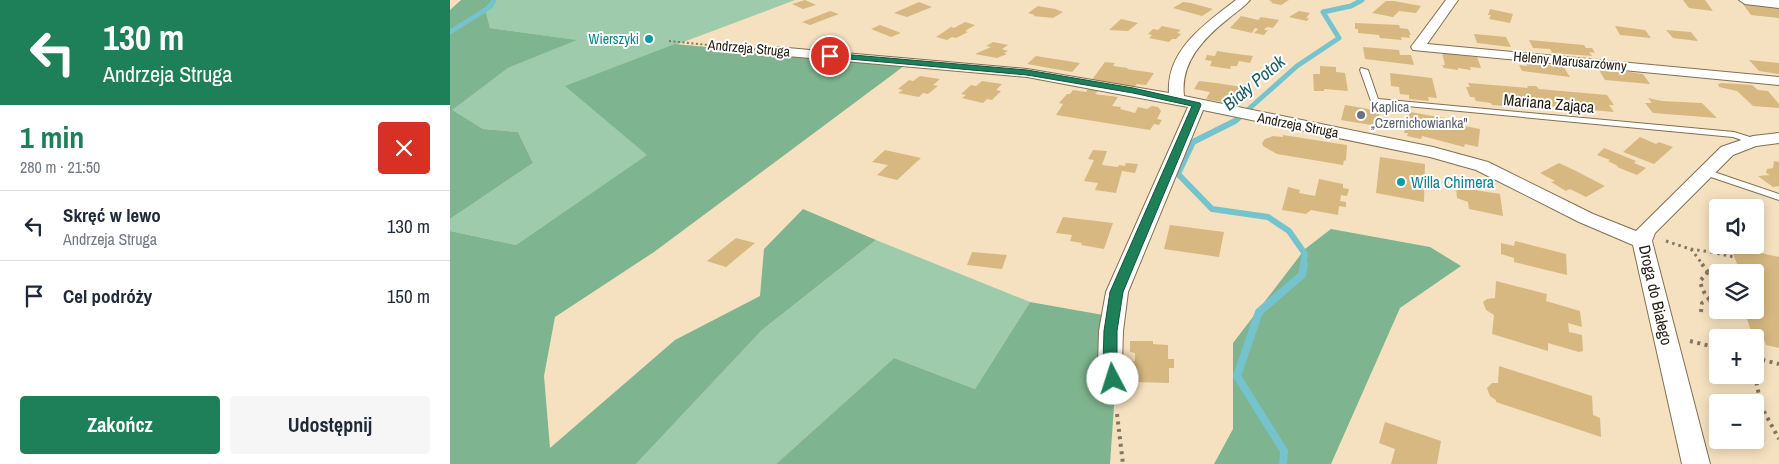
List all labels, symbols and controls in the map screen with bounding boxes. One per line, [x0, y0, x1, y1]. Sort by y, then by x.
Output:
text: 130 m [103, 14, 184, 61]
icon: left [20, 20, 85, 85]
place label: Wierszyki [589, 30, 639, 48]
marker: Wierszyki [643, 33, 655, 45]
street label: Andrzeja Struga [706, 35, 791, 61]
pin [809, 35, 851, 77]
icon: arrive [816, 42, 844, 70]
street label: Heleny Marusarzówny [1513, 47, 1628, 75]
water label: Biały Potok [1217, 49, 1291, 116]
text: Andrzeja Struga [103, 59, 232, 89]
street label: Mariana Zająca [1503, 88, 1596, 118]
place label: Kaplica „Czernichowianka" [1371, 98, 1468, 132]
street label: Andrzeja Struga [1255, 108, 1341, 142]
marker: Kaplica „Czernichowianka" [1355, 109, 1367, 121]
text: 1 min [20, 117, 84, 157]
button: close [378, 122, 430, 174]
text: 280 m · 21:50 [20, 156, 100, 178]
place label: Willa Chimera [1411, 171, 1495, 193]
marker: Willa Chimera [1395, 176, 1407, 188]
map controls [1709, 199, 1764, 449]
button: sound [1709, 199, 1764, 254]
text: Skręć w lewo [63, 202, 161, 228]
icon: left [20, 212, 48, 240]
text: 130 m [387, 213, 430, 239]
text: Andrzeja Struga [63, 228, 157, 250]
street label: Droga do Białego [1634, 243, 1678, 347]
button: layers [1709, 264, 1764, 319]
icon: arrive [20, 282, 48, 310]
text: Cel podróży [63, 283, 152, 309]
text: 150 m [387, 283, 430, 309]
button: + [1709, 329, 1764, 384]
position arrow [1086, 352, 1138, 404]
button: − [1709, 394, 1764, 449]
button: Zakończ [20, 396, 220, 454]
button: Udostępnij [230, 396, 430, 454]

